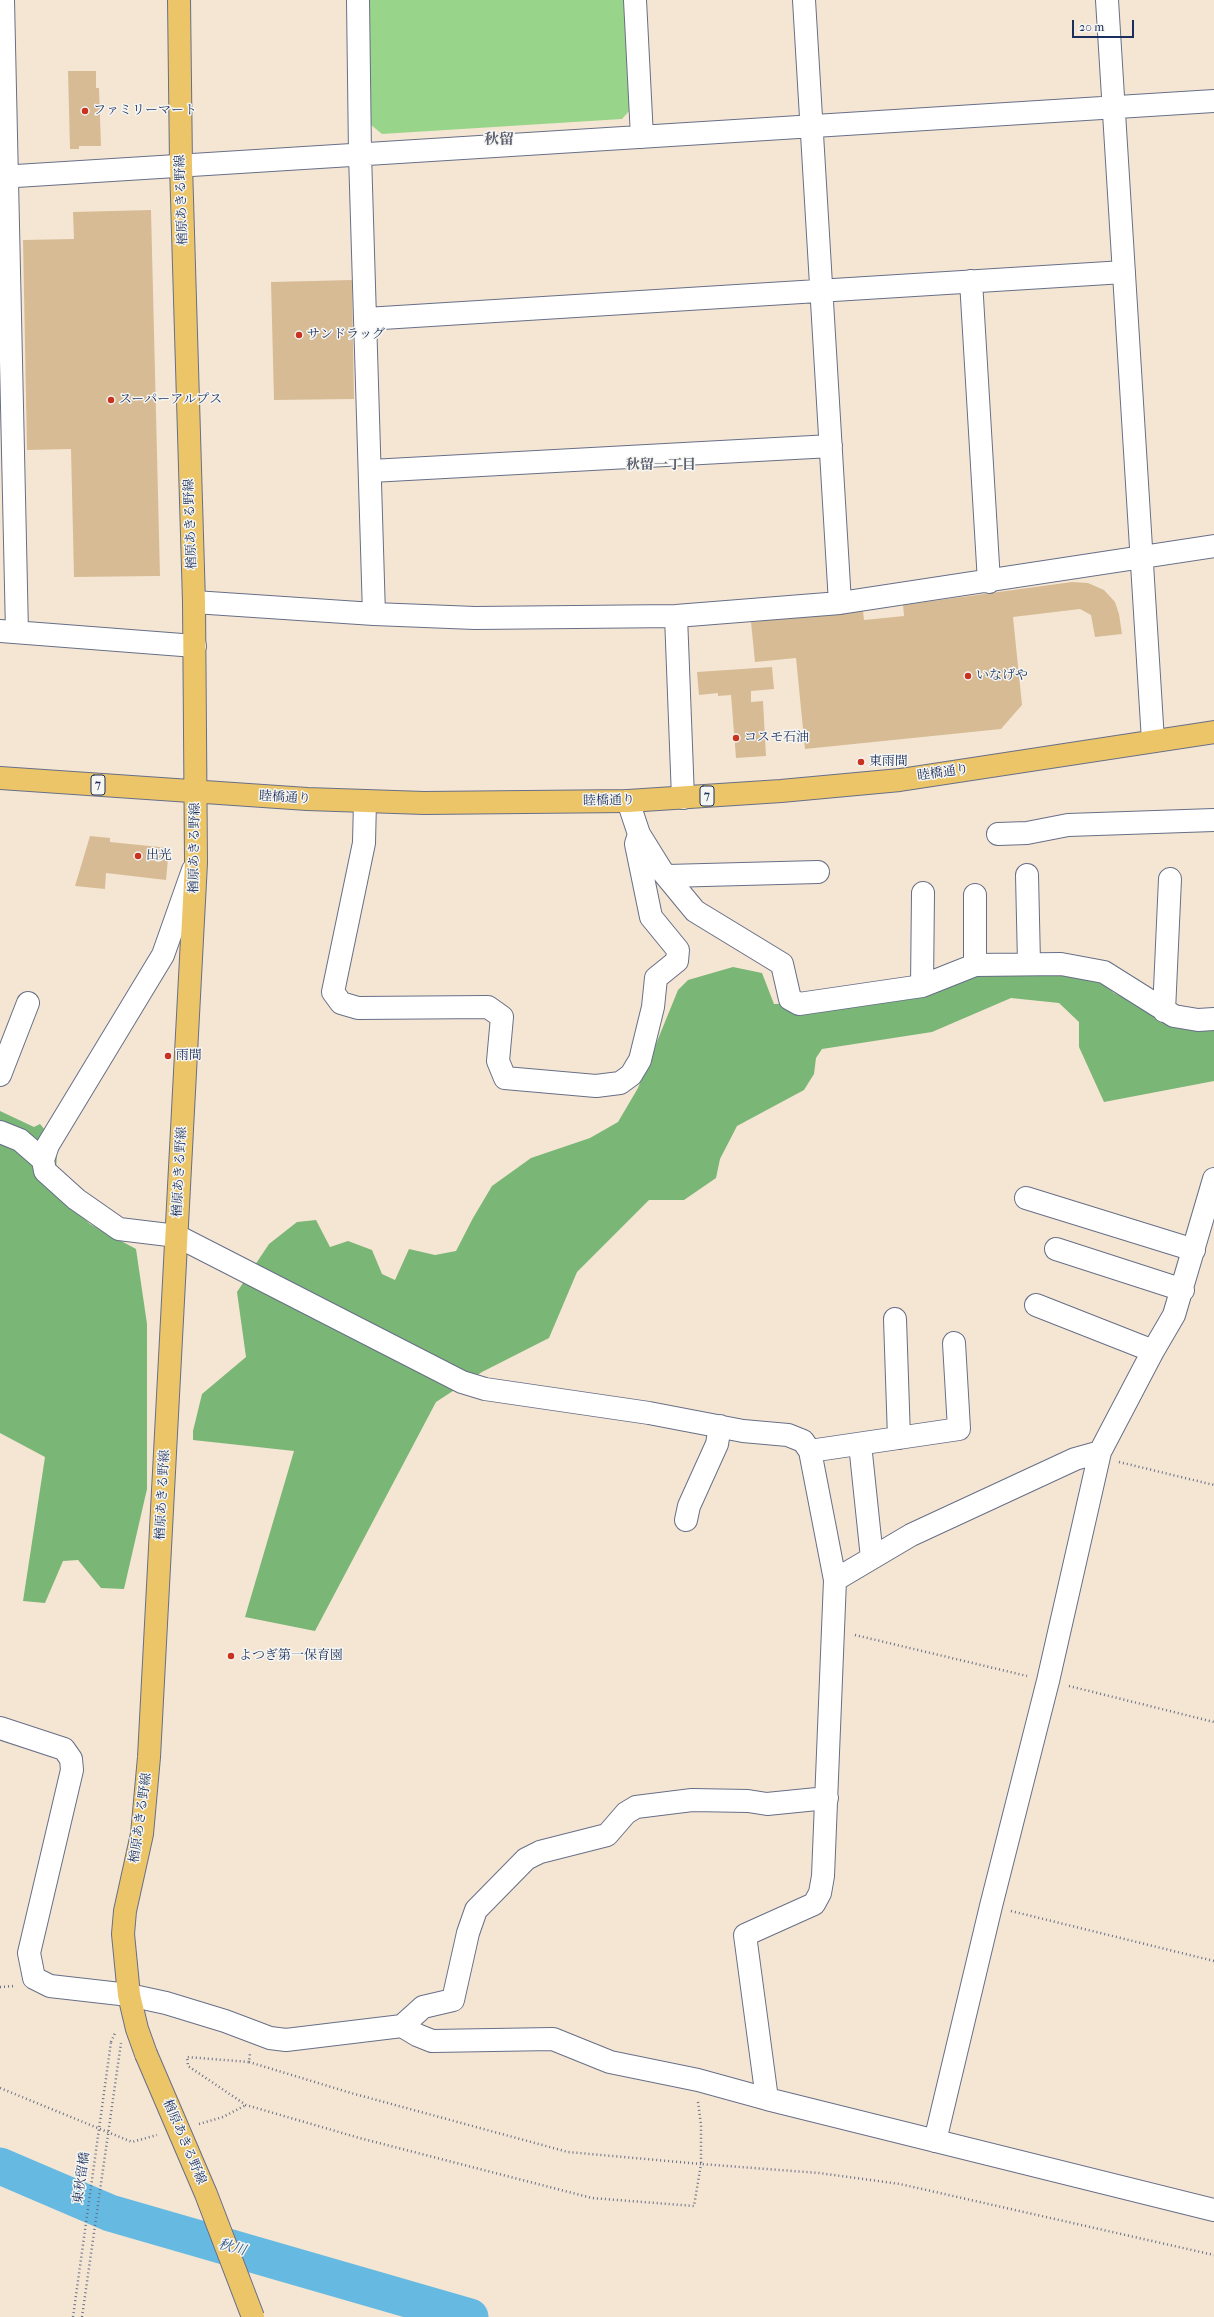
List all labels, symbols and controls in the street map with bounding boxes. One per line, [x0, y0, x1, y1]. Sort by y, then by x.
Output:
scale bar [1074, 12, 1136, 38]
text: 20 m [1079, 20, 1104, 34]
place label: ファミリーマート [93, 103, 197, 119]
marker: ファミリーマート [80, 106, 90, 116]
district label: 秋留 [484, 131, 514, 149]
street label: 楢原あきる野線 [173, 154, 191, 246]
place label: サンドラッグ [307, 327, 385, 343]
marker: サンドラッグ [294, 330, 304, 340]
place label: スーパーアルプス [119, 392, 222, 408]
marker: スーパーアルプス [106, 395, 116, 405]
district label: 秋留一丁目 [626, 458, 696, 474]
street label: 楢原あきる野線 [182, 478, 200, 570]
place label: いなげや [976, 668, 1028, 684]
marker: いなげや [963, 671, 973, 681]
place label: コスモ石油 [744, 730, 809, 746]
marker: コスモ石油 [731, 733, 741, 743]
place label: 東雨間 [869, 754, 908, 770]
marker: 東雨間 [856, 757, 866, 767]
street label: 睦橋通り [916, 762, 970, 784]
road number: 7 [91, 775, 105, 795]
road number: 7 [700, 786, 714, 806]
street label: 睦橋通り [259, 789, 311, 807]
street label: 睦橋通り [583, 793, 635, 809]
street label: 楢原あきる野線 [186, 802, 204, 894]
place label: 出光 [146, 848, 172, 864]
marker: 出光 [133, 851, 143, 861]
place label: 雨間 [176, 1048, 202, 1064]
marker: 雨間 [163, 1051, 173, 1061]
street label: 楢原あきる野線 [170, 1126, 190, 1218]
street label: 楢原あきる野線 [153, 1449, 173, 1541]
place label: よつぎ第一保育園 [239, 1648, 343, 1664]
marker: よつぎ第一保育園 [226, 1651, 236, 1661]
street label: 楢原あきる野線 [127, 1772, 155, 1864]
street label: 楢原あきる野線 [159, 2097, 209, 2187]
street label: 東秋留橋 [71, 2151, 93, 2205]
water label: 秋川 [216, 2236, 248, 2260]

